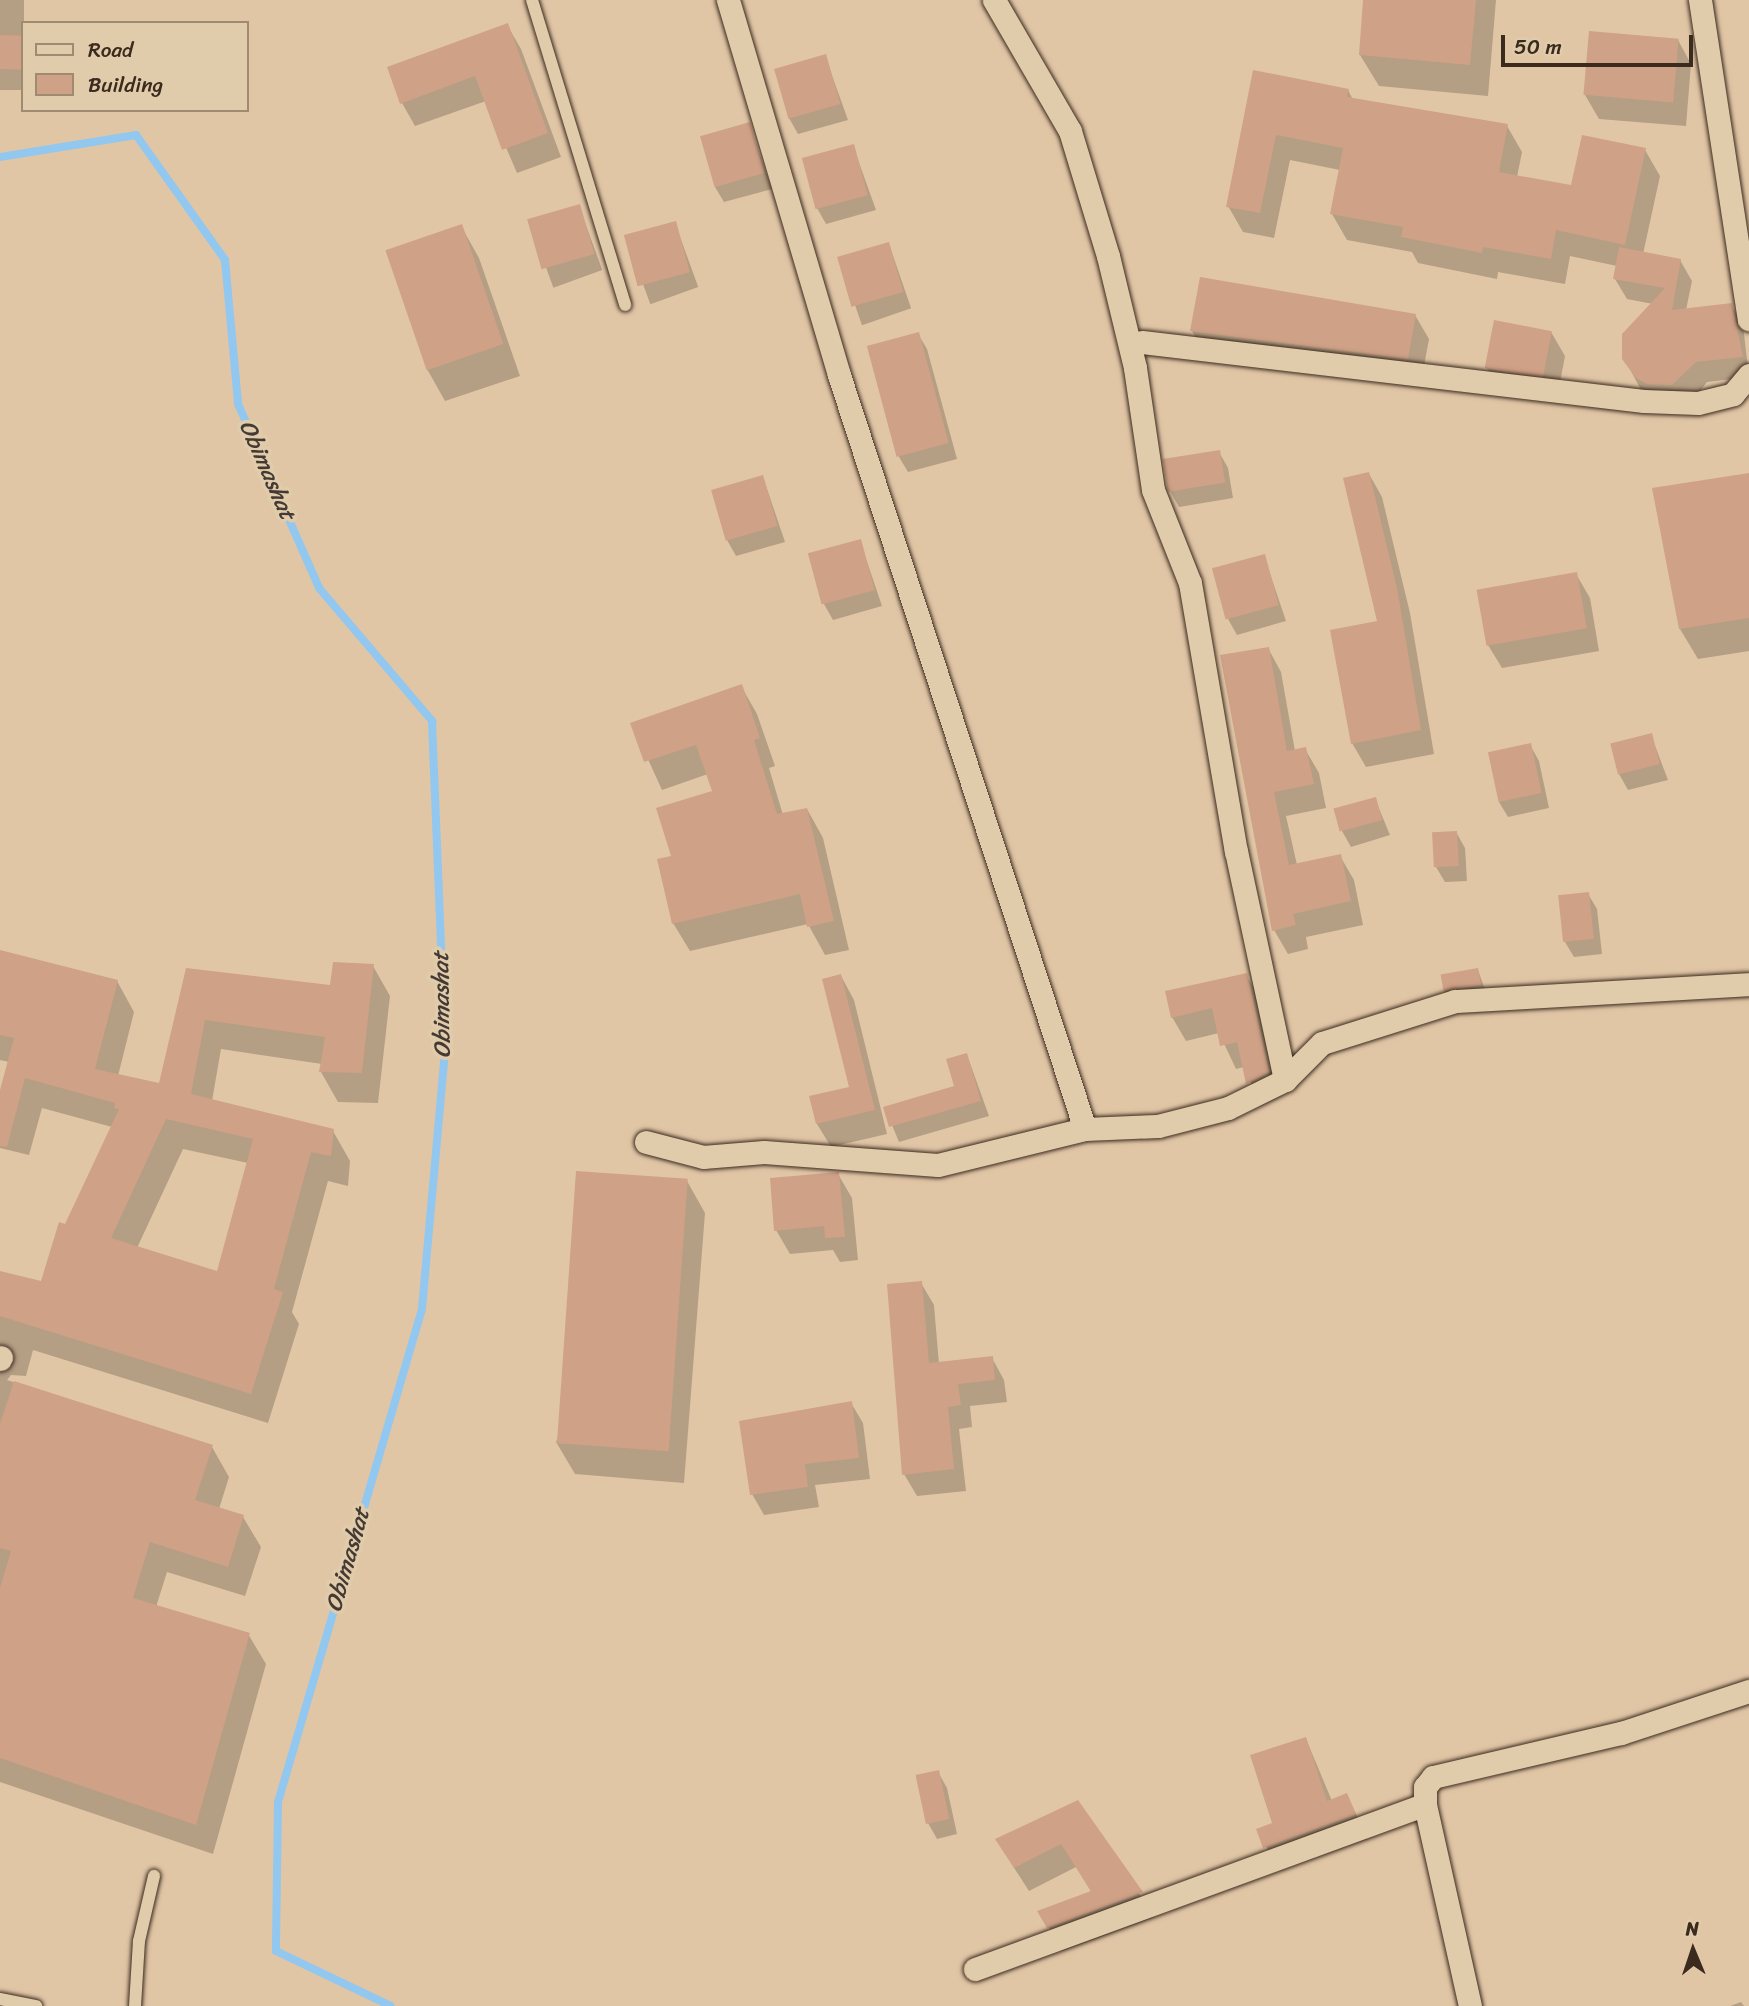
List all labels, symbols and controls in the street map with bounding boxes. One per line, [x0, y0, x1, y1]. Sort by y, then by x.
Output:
legend [21, 21, 248, 112]
scale bar [1504, 21, 1696, 65]
text: 50 m [1514, 28, 1562, 66]
text: Road [88, 31, 133, 69]
text: Building [88, 66, 163, 104]
water label: Obimashat [233, 416, 301, 524]
water label: Obimashat [427, 952, 457, 1058]
water label: Obimashat [320, 1505, 376, 1615]
text: N [1685, 1912, 1699, 1945]
north arrow [1658, 1915, 1728, 1985]

